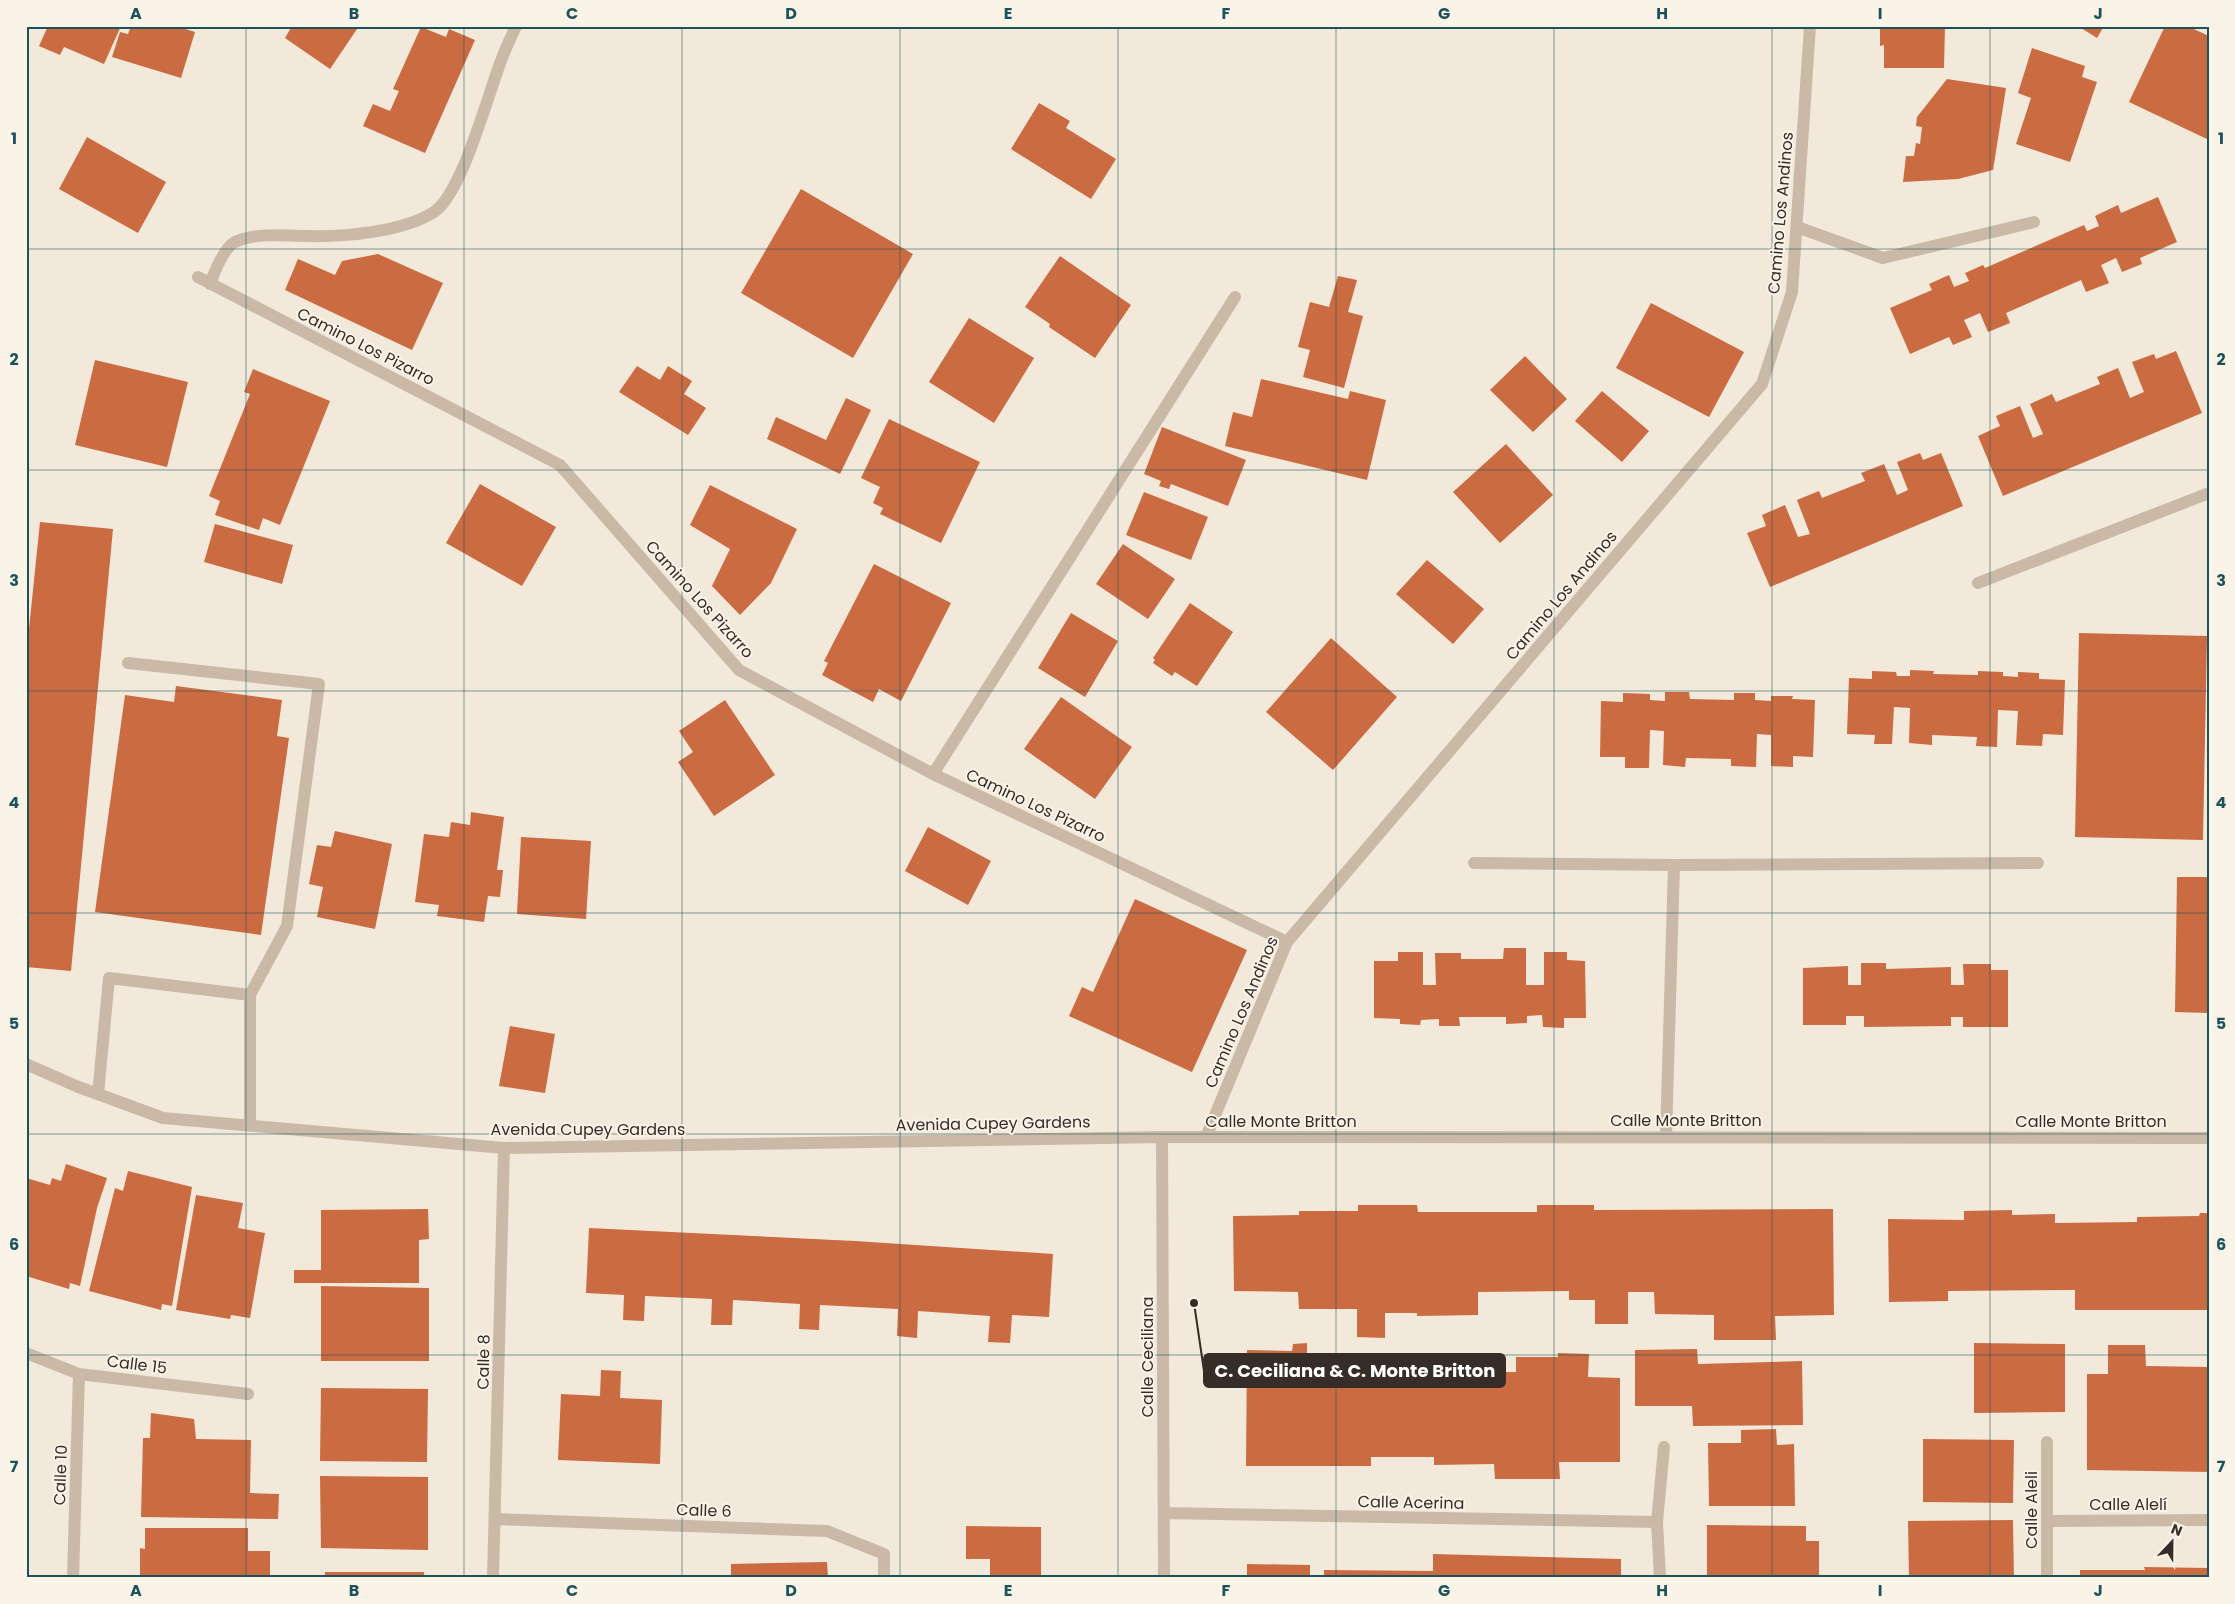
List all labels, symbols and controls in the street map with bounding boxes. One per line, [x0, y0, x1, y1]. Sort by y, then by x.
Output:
text: A [130, 2, 142, 25]
text: B [349, 2, 359, 25]
text: C [566, 2, 578, 25]
text: D [785, 2, 797, 25]
text: E [1004, 2, 1012, 25]
text: F [1222, 2, 1231, 25]
text: G [1438, 2, 1450, 25]
text: H [1656, 2, 1668, 25]
text: I [1878, 2, 1882, 25]
text: J [2093, 2, 2103, 25]
text: 1 [11, 127, 17, 150]
text: 1 [2218, 127, 2224, 150]
street label: Camino Los Andinos [1762, 131, 1799, 295]
street label: Camino Los Pizarro [293, 302, 439, 391]
text: 2 [9, 348, 19, 371]
text: 2 [2216, 348, 2226, 371]
street label: Camino Los Andinos [1500, 526, 1622, 665]
street label: Camino Los Pizarro [640, 535, 759, 663]
text: 3 [9, 569, 19, 592]
text: 3 [2216, 569, 2226, 592]
street label: Camino Los Pizarro [962, 763, 1109, 848]
text: 4 [9, 791, 20, 814]
text: 4 [2216, 791, 2227, 814]
street label: Camino Los Andinos [1199, 933, 1284, 1092]
text: 5 [9, 1012, 19, 1035]
text: 5 [2216, 1012, 2226, 1035]
street label: Calle Monte Britton [1610, 1109, 1762, 1132]
street label: Avenida Cupey Gardens [895, 1110, 1091, 1137]
street label: Calle Monte Britton [1205, 1110, 1357, 1133]
street label: Calle Monte Britton [2015, 1110, 2167, 1133]
street label: Avenida Cupey Gardens [491, 1118, 685, 1141]
text: 6 [9, 1233, 19, 1256]
text: 6 [2216, 1233, 2226, 1256]
street label: Calle Ceciliana [1136, 1297, 1159, 1417]
street label: Calle 8 [472, 1334, 495, 1390]
street label: Calle 15 [106, 1349, 168, 1380]
callout: C. Ceciliana & C. Monte Britton [1204, 1354, 1505, 1387]
text: C. Ceciliana & C. Monte Britton [1215, 1358, 1495, 1383]
street label: Calle 10 [48, 1444, 73, 1506]
text: 7 [10, 1455, 19, 1478]
text: 7 [2217, 1455, 2226, 1478]
street label: Calle Aleli [2020, 1471, 2043, 1549]
street label: Calle Acerina [1357, 1490, 1464, 1515]
street label: Calle Alelí [2089, 1493, 2167, 1516]
street label: Calle 6 [676, 1498, 732, 1523]
north arrow [2148, 1516, 2198, 1566]
text: N [2168, 1519, 2185, 1541]
text: A [130, 1579, 142, 1602]
text: B [349, 1579, 359, 1602]
text: C [566, 1579, 578, 1602]
text: D [785, 1579, 797, 1602]
text: E [1004, 1579, 1012, 1602]
text: F [1222, 1579, 1231, 1602]
text: G [1438, 1579, 1450, 1602]
text: H [1656, 1579, 1668, 1602]
text: I [1878, 1579, 1882, 1602]
text: J [2093, 1579, 2103, 1602]

